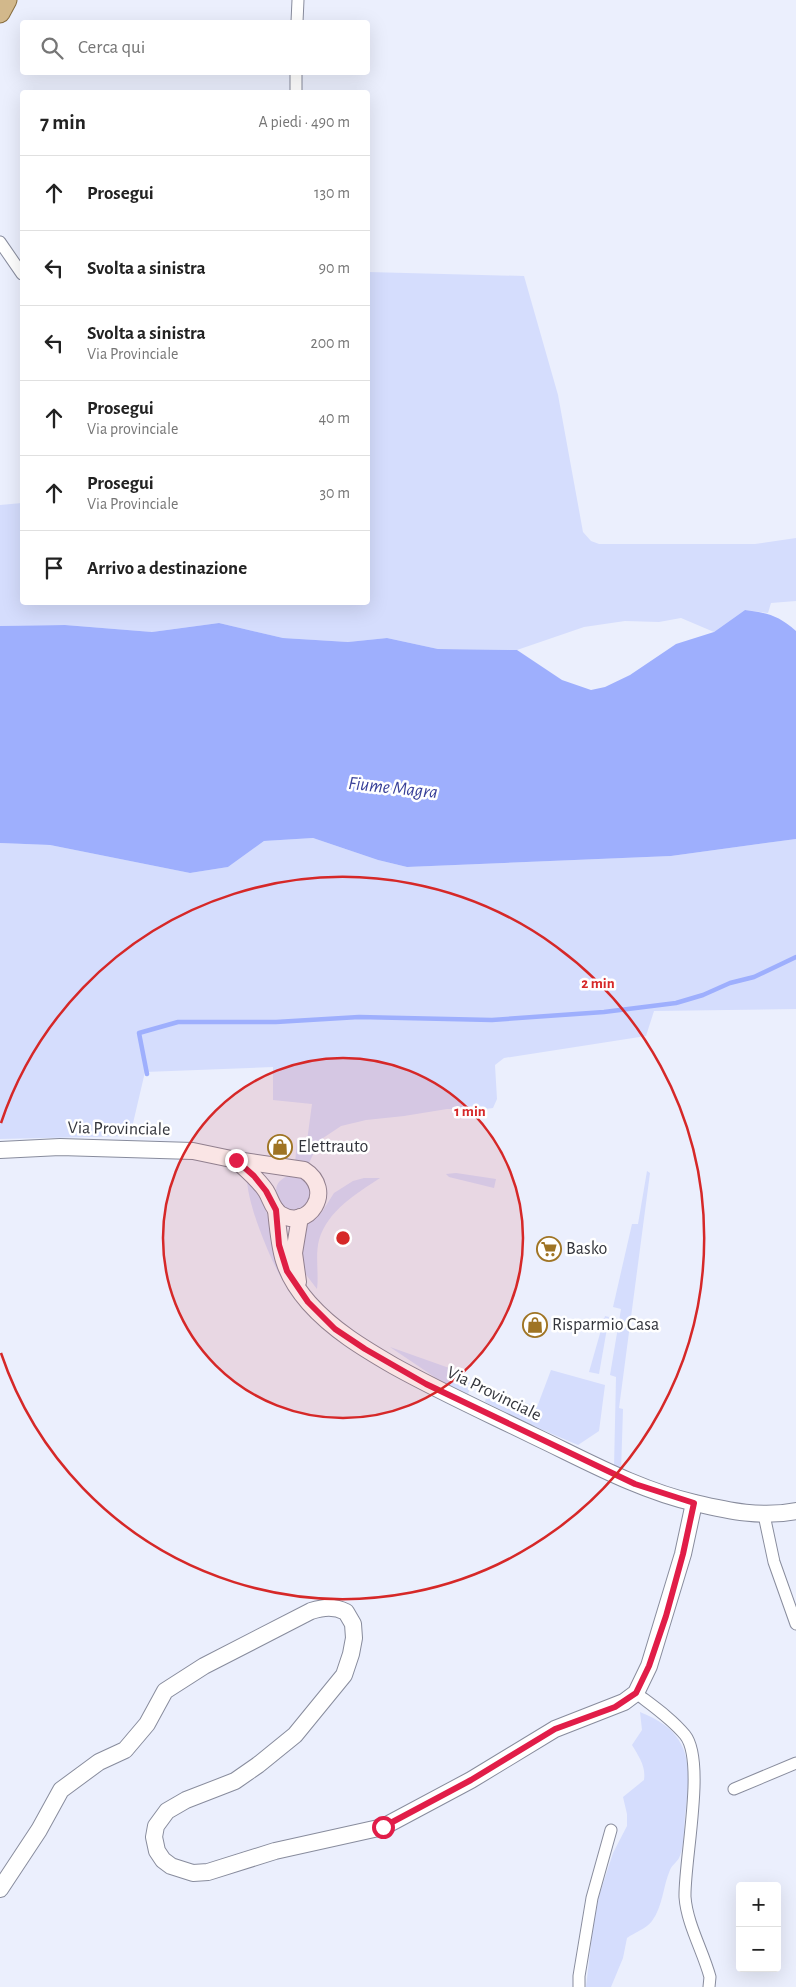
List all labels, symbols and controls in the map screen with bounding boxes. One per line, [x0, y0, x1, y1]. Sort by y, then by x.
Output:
search box [20, 20, 370, 75]
icon: search [38, 34, 66, 62]
text: Cerca qui [78, 38, 145, 57]
text: 7 min [40, 112, 86, 133]
text: A piedi · 490 m [259, 114, 350, 130]
icon: ahead [40, 179, 68, 207]
text: Prosegui [87, 184, 154, 203]
text: 130 m [314, 185, 350, 201]
icon: left [40, 254, 68, 282]
text: Svolta a sinistra [87, 259, 206, 278]
text: 90 m [319, 260, 350, 276]
text: Svolta a sinistra [87, 324, 206, 343]
icon: left [40, 329, 68, 357]
text: 200 m [310, 335, 350, 351]
text: Via Provinciale [87, 346, 178, 362]
text: Prosegui [87, 399, 154, 418]
icon: ahead [40, 404, 68, 432]
text: 40 m [318, 410, 350, 426]
text: Via provinciale [87, 421, 178, 437]
text: Prosegui [87, 474, 154, 493]
icon: ahead [40, 479, 68, 507]
text: 30 m [320, 485, 350, 501]
text: Via Provinciale [87, 496, 178, 512]
icon: arrive [40, 554, 68, 582]
text: Arrivo a destinazione [87, 559, 247, 578]
water label: Fiume Magra [347, 774, 439, 802]
text: 2 min [581, 976, 615, 991]
text: 1 min [454, 1104, 486, 1119]
street label: Via Provinciale [67, 1119, 171, 1139]
shop icon: Elettrauto [267, 1134, 293, 1160]
place label: Elettrauto [298, 1138, 369, 1156]
route end [225, 1149, 248, 1172]
centre of rings [334, 1229, 352, 1247]
supermarket icon: Basko [536, 1236, 562, 1262]
place label: Basko [566, 1240, 608, 1258]
shop icon: Risparmio Casa [522, 1312, 548, 1338]
place label: Risparmio Casa [552, 1316, 659, 1334]
street label: Via Provinciale [444, 1363, 544, 1425]
route start [372, 1816, 395, 1839]
map controls [736, 1882, 781, 1972]
button: + [736, 1882, 781, 1927]
button: − [736, 1927, 781, 1972]

